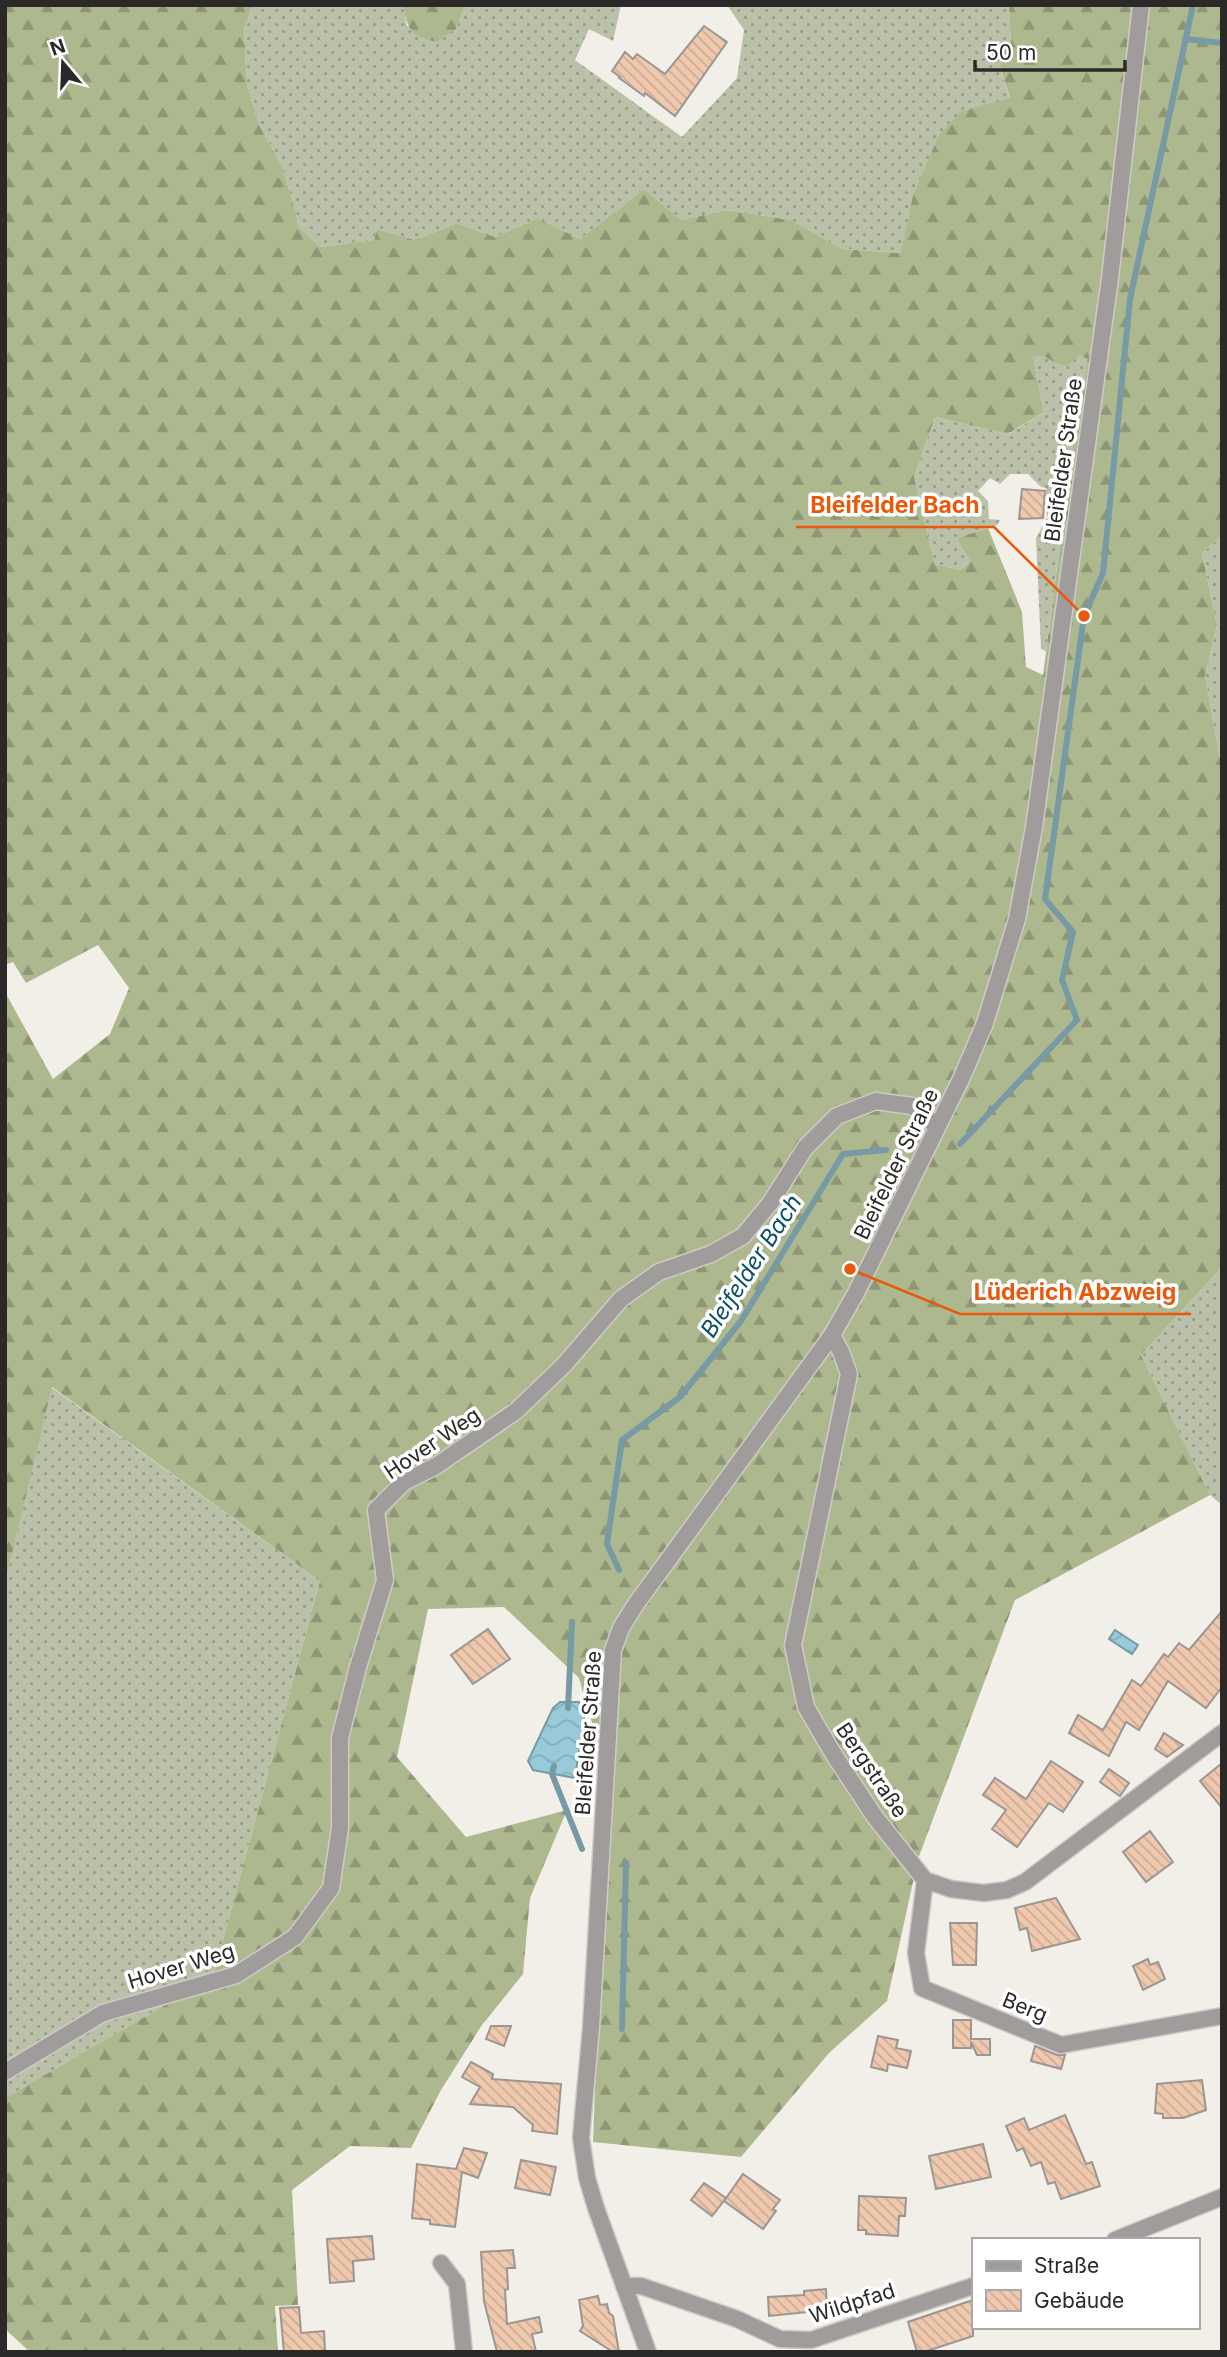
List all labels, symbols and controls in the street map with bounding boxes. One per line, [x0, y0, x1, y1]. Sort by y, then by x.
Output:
north arrow [28, 28, 98, 98]
scale bar [975, 28, 1126, 72]
text: N [47, 34, 68, 61]
text: 50 m [986, 40, 1036, 65]
street label: Bleifelder Straße [1039, 377, 1087, 543]
callout: Bleifelder Bach [796, 483, 994, 527]
text: Bleifelder Bach [810, 491, 980, 519]
street label: Bleifelder Straße [849, 1084, 943, 1244]
water label: Bleifelder Bach [694, 1189, 808, 1343]
callout: Lüderich Abzweig [960, 1270, 1191, 1314]
text: Lüderich Abzweig [974, 1278, 1176, 1306]
street label: Hover Weg [379, 1402, 485, 1484]
street label: Bleifelder Straße [570, 1650, 606, 1816]
street label: Bergstraße [831, 1718, 913, 1822]
street label: Hover Weg [125, 1938, 237, 1994]
street label: Berg [999, 1987, 1051, 2027]
legend [972, 2238, 1199, 2329]
text: Straße [1034, 2253, 1099, 2278]
street label: Wildpfad [806, 2277, 898, 2329]
text: Gebäude [1034, 2288, 1124, 2313]

